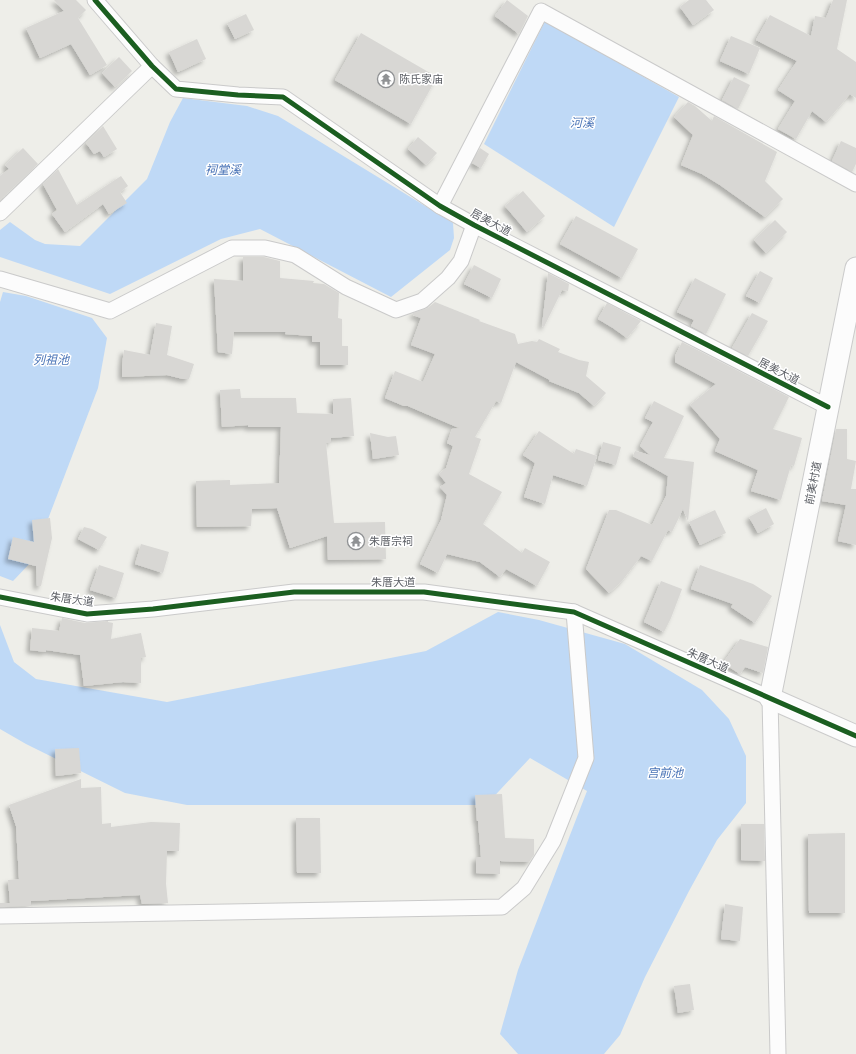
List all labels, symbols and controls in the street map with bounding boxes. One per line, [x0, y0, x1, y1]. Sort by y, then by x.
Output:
temple icon: 陈氏家庙 [376, 69, 396, 89]
place label: 陈氏家庙 [399, 73, 443, 86]
water label: 河溪 [570, 116, 596, 130]
water label: 祠堂溪 [205, 163, 243, 177]
street label: 居美大道 [468, 206, 513, 239]
water label: 列祖池 [33, 353, 70, 367]
street label: 居美大道 [756, 356, 801, 387]
street label: 前美村道 [803, 460, 824, 506]
temple icon: 朱厝宗祠 [346, 531, 366, 551]
place label: 朱厝宗祠 [369, 535, 413, 548]
street label: 朱厝大道 [371, 576, 415, 589]
street label: 朱厝大道 [49, 590, 95, 609]
street label: 朱厝大道 [685, 646, 731, 675]
water label: 宫前池 [647, 766, 684, 780]

